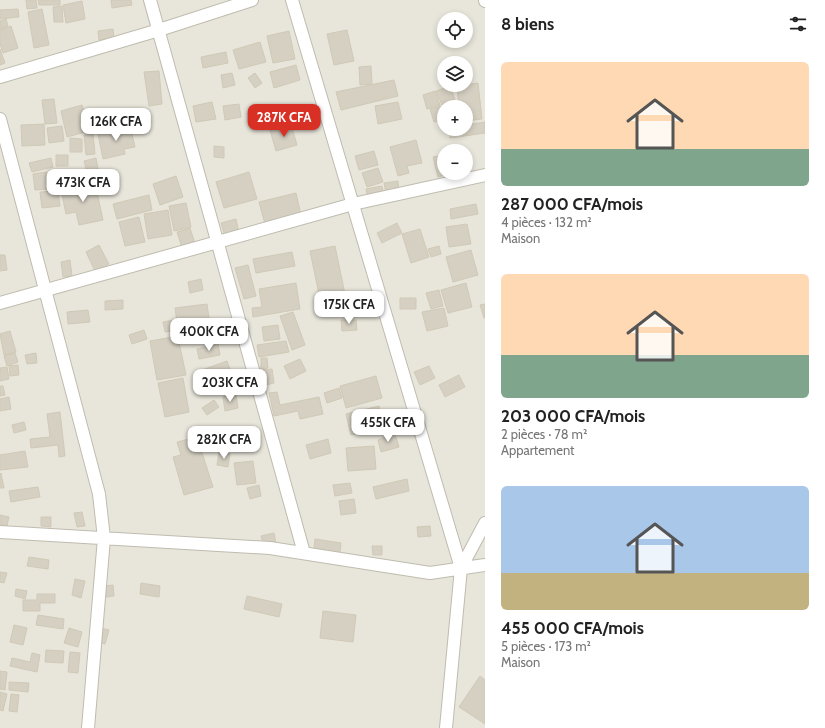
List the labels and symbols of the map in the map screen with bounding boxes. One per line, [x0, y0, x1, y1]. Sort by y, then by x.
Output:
pin: 287K CFA [243, 104, 325, 138]
pin: 126K CFA [75, 108, 157, 142]
pin: 473K CFA [42, 169, 124, 203]
pin: 175K CFA [308, 291, 390, 325]
pin: 400K CFA [168, 318, 250, 352]
pin: 203K CFA [189, 369, 271, 403]
pin: 455K CFA [347, 409, 429, 443]
pin: 282K CFA [183, 426, 265, 460]

